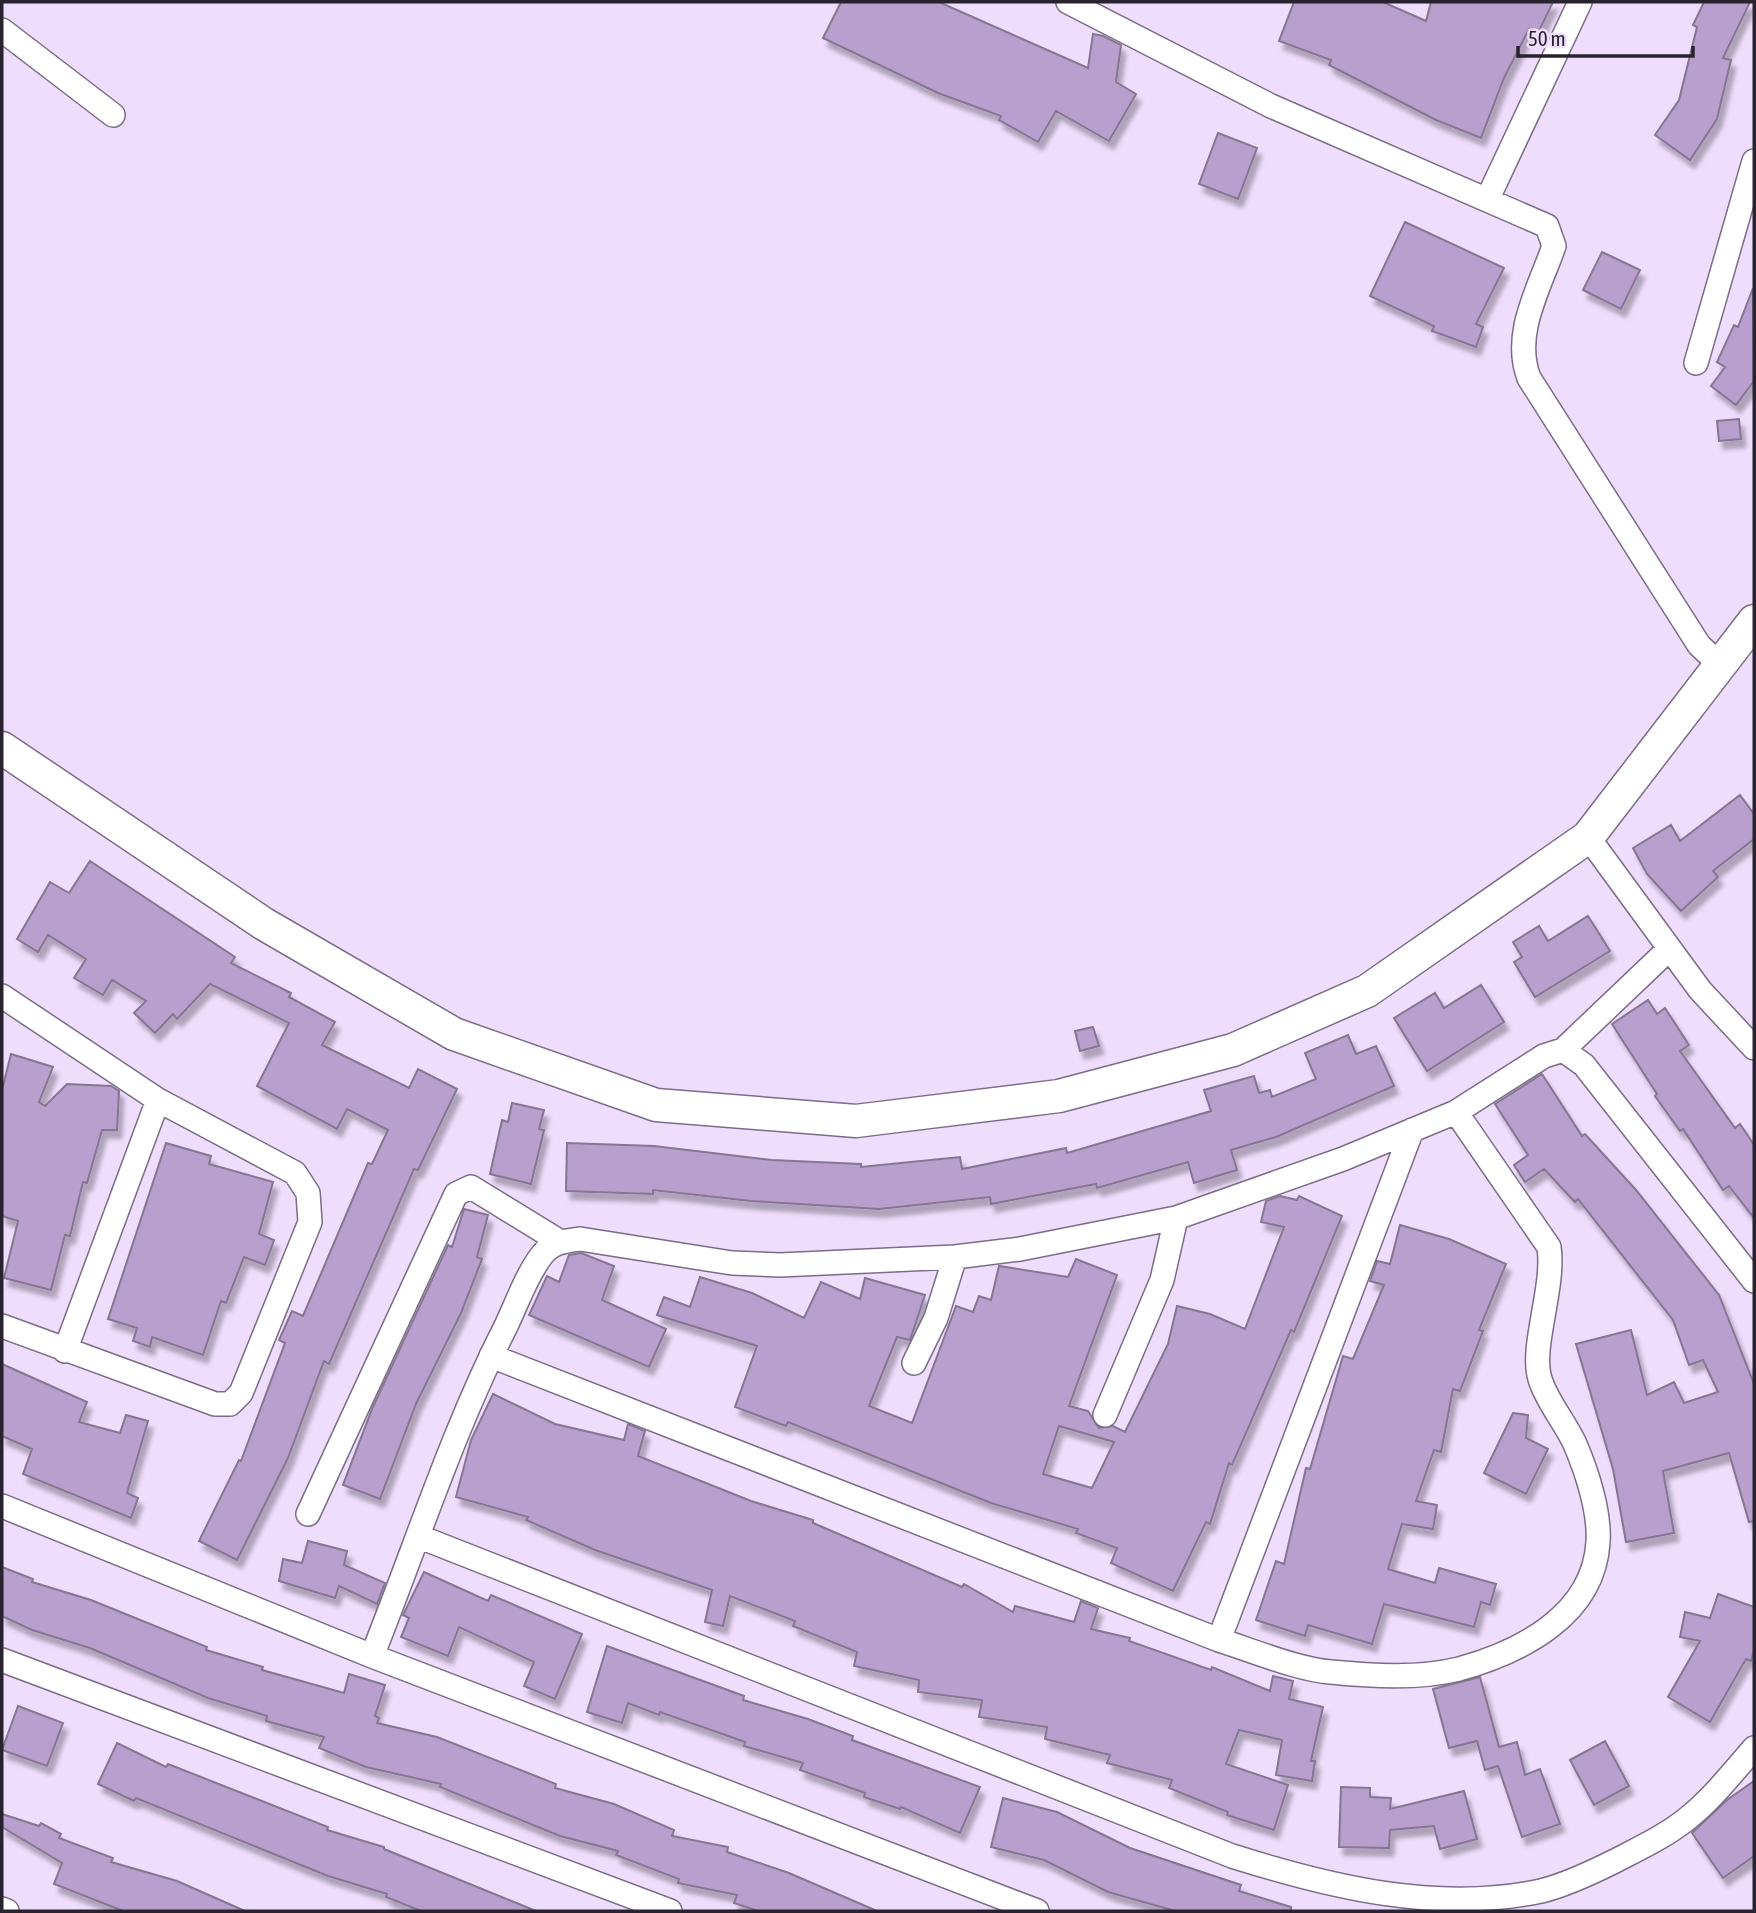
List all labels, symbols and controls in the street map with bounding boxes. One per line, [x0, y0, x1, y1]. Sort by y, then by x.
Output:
scale bar [1518, 14, 1693, 58]
text: 50 m [1528, 26, 1566, 50]

